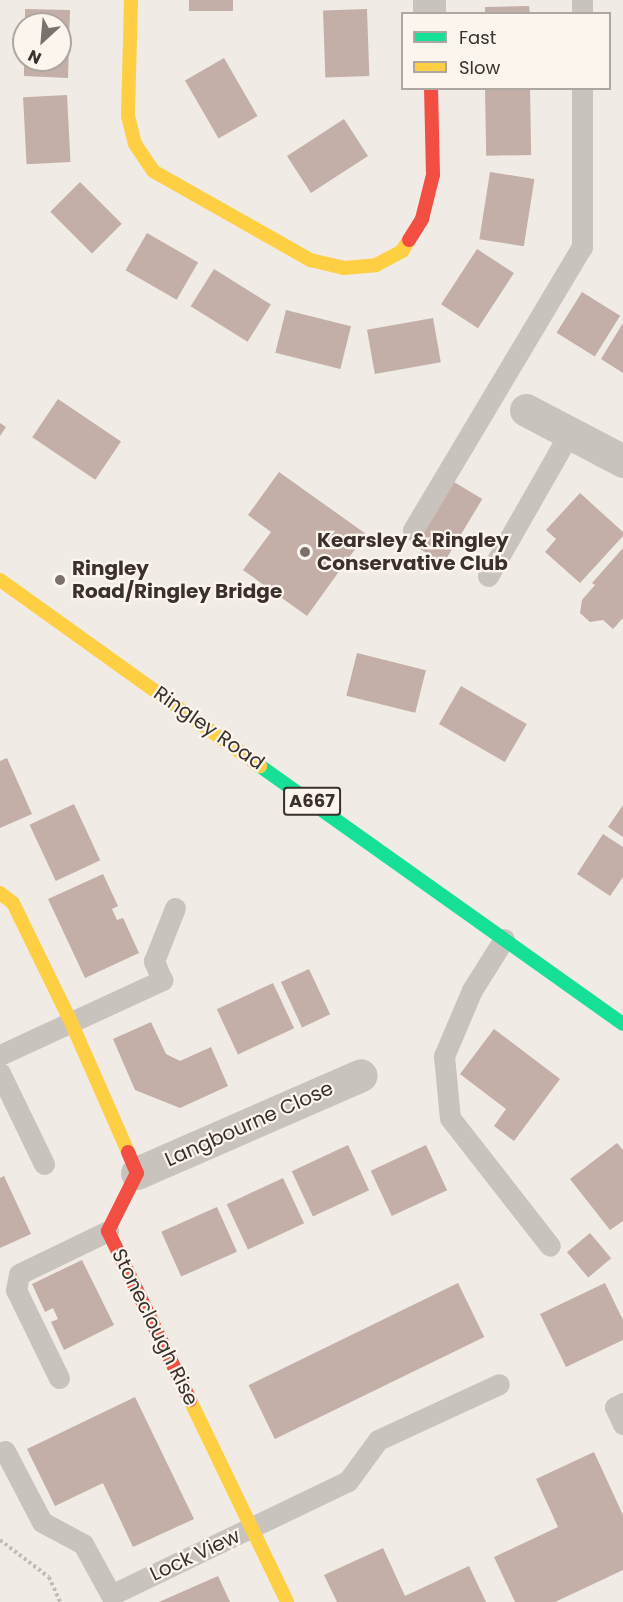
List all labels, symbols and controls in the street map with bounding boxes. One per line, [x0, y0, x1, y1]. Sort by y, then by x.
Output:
north arrow [12, 12, 72, 72]
legend [401, 12, 611, 90]
text: Fast [459, 25, 496, 50]
text: N [24, 44, 45, 70]
text: Slow [459, 55, 500, 80]
place label: Kearsley & Ringley Conservative Club [317, 528, 509, 575]
marker: Kearsley & Ringley Conservative Club [298, 545, 312, 559]
place label: Ringley Road/Ringley Bridge [72, 556, 282, 603]
marker: Ringley Road/Ringley Bridge [53, 573, 67, 587]
street label: Ringley Road [149, 681, 269, 775]
road number: A667 [282, 786, 342, 816]
street label: Langbourne Close [161, 1076, 337, 1172]
street label: Stoneclough Rise [107, 1245, 203, 1409]
street label: Lock View [146, 1524, 244, 1586]

